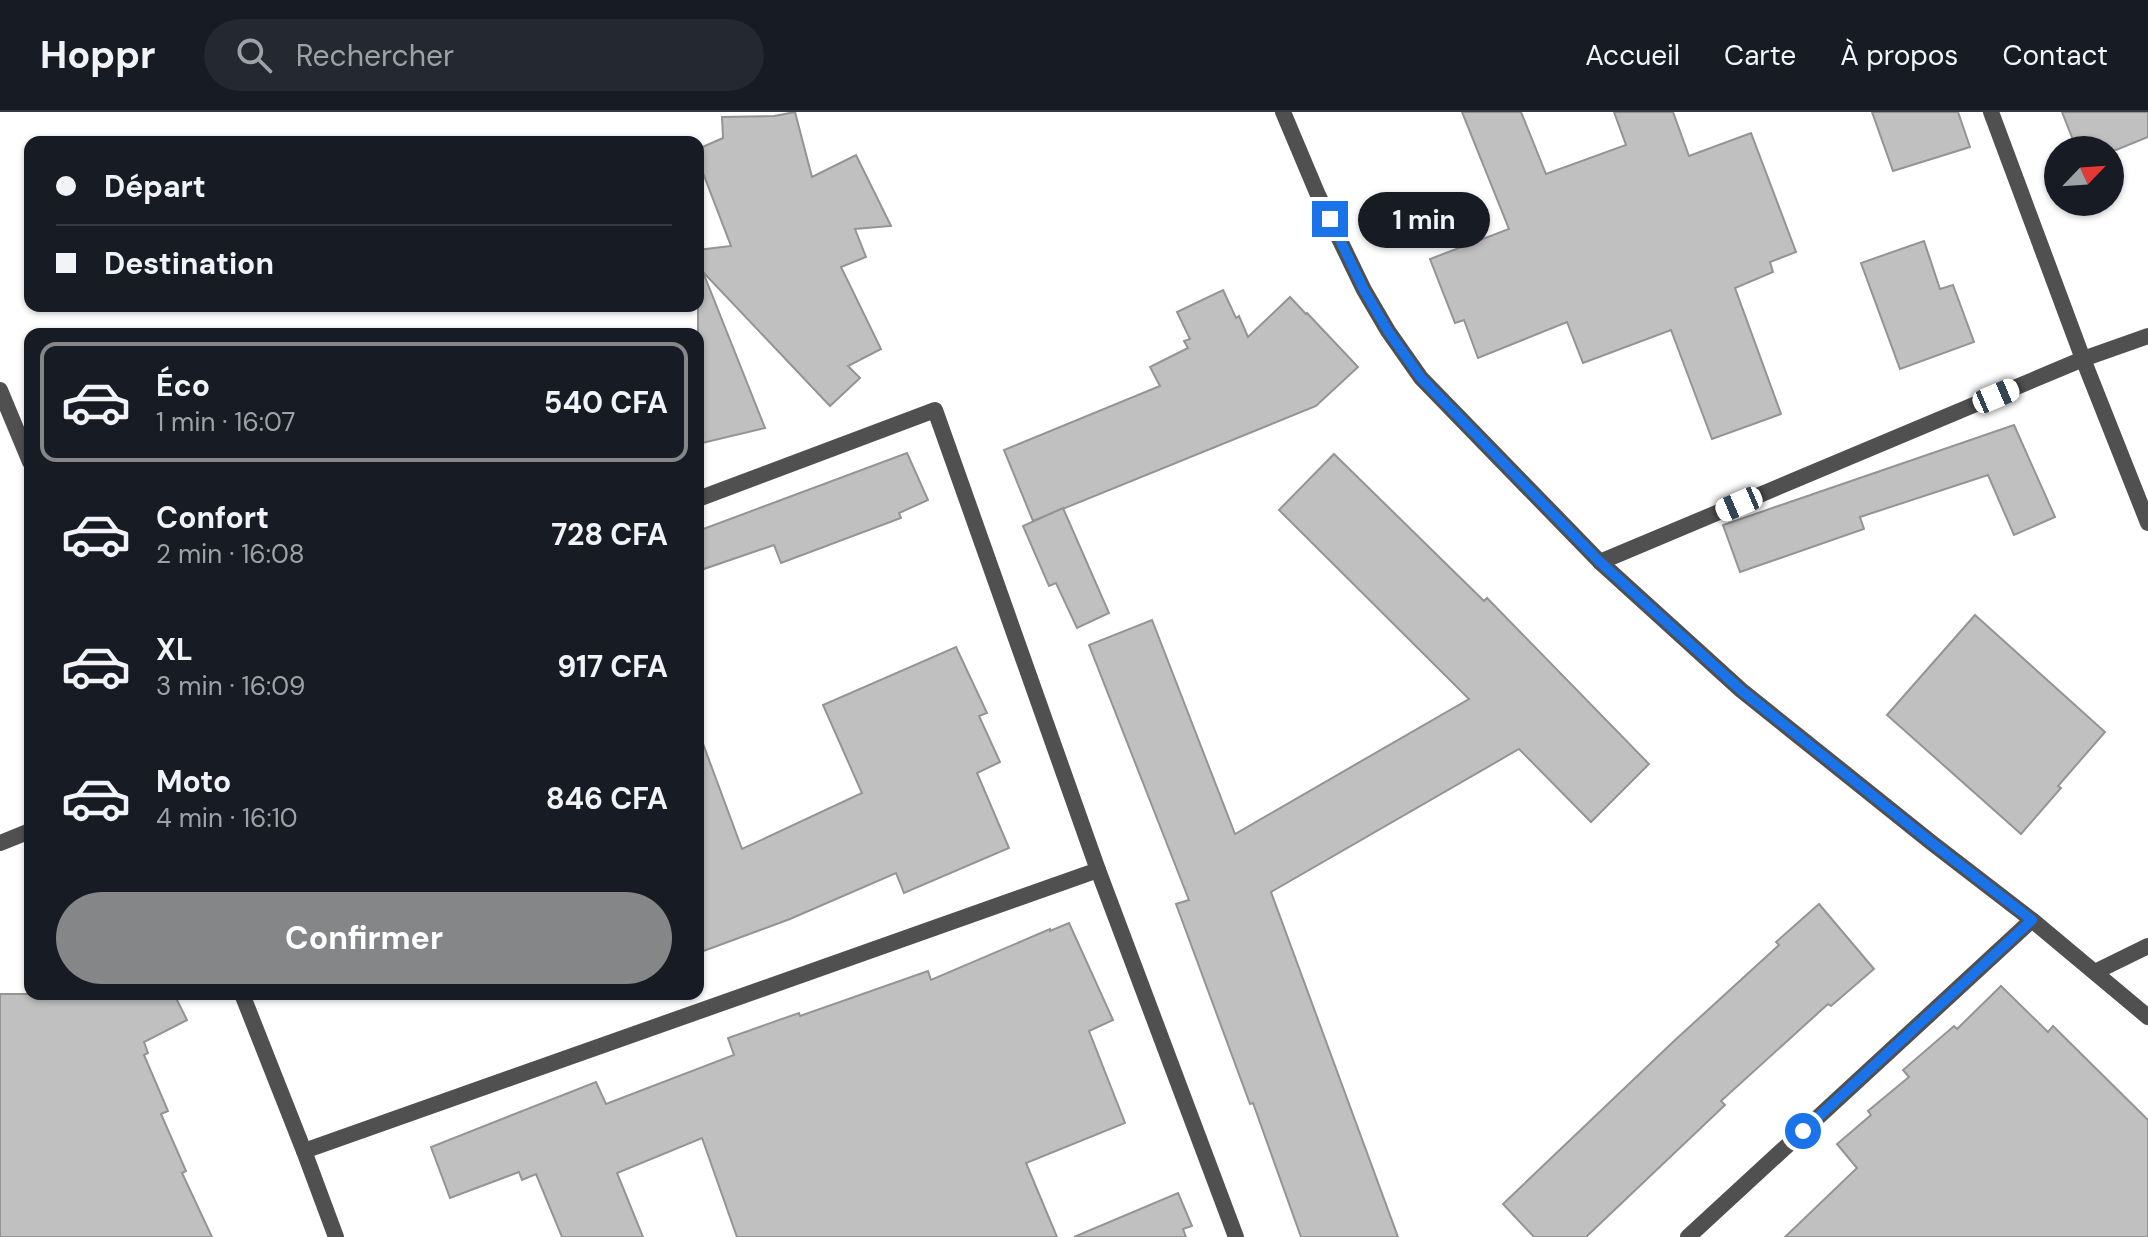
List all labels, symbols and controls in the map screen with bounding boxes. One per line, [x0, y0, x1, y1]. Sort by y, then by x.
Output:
search box [204, 19, 764, 91]
text: Hoppr [40, 30, 156, 80]
icon: search [232, 33, 276, 77]
text: Rechercher [296, 36, 454, 75]
text: Accueil [1585, 37, 1680, 74]
text: Carte [1724, 37, 1796, 74]
text: À propos [1840, 37, 1958, 74]
text: Contact [2002, 37, 2108, 74]
north arrow [2044, 136, 2124, 216]
map controls [2044, 136, 2124, 216]
text: Départ [104, 167, 206, 206]
callout: 1 min [1358, 191, 1490, 247]
route end [1312, 201, 1348, 237]
text: 1 min [1392, 203, 1456, 237]
text: Destination [104, 244, 274, 283]
icon: car [60, 366, 132, 438]
text: Éco [156, 366, 210, 405]
car [1969, 376, 2023, 416]
text: 540 CFA [544, 383, 668, 422]
text: 1 min · 16:07 [156, 405, 295, 439]
car [1712, 484, 1766, 524]
icon: car [60, 498, 132, 570]
text: Confort [156, 498, 269, 537]
text: 728 CFA [551, 515, 668, 554]
text: 2 min · 16:08 [156, 537, 305, 571]
icon: car [60, 630, 132, 702]
text: XL [156, 630, 193, 669]
text: 917 CFA [557, 647, 668, 686]
text: 3 min · 16:09 [156, 669, 305, 703]
icon: car [60, 762, 132, 834]
text: Moto [156, 762, 231, 801]
text: 846 CFA [546, 779, 668, 818]
text: 4 min · 16:10 [156, 801, 298, 835]
button: Confirmer [56, 892, 672, 984]
route start [1785, 1113, 1821, 1149]

